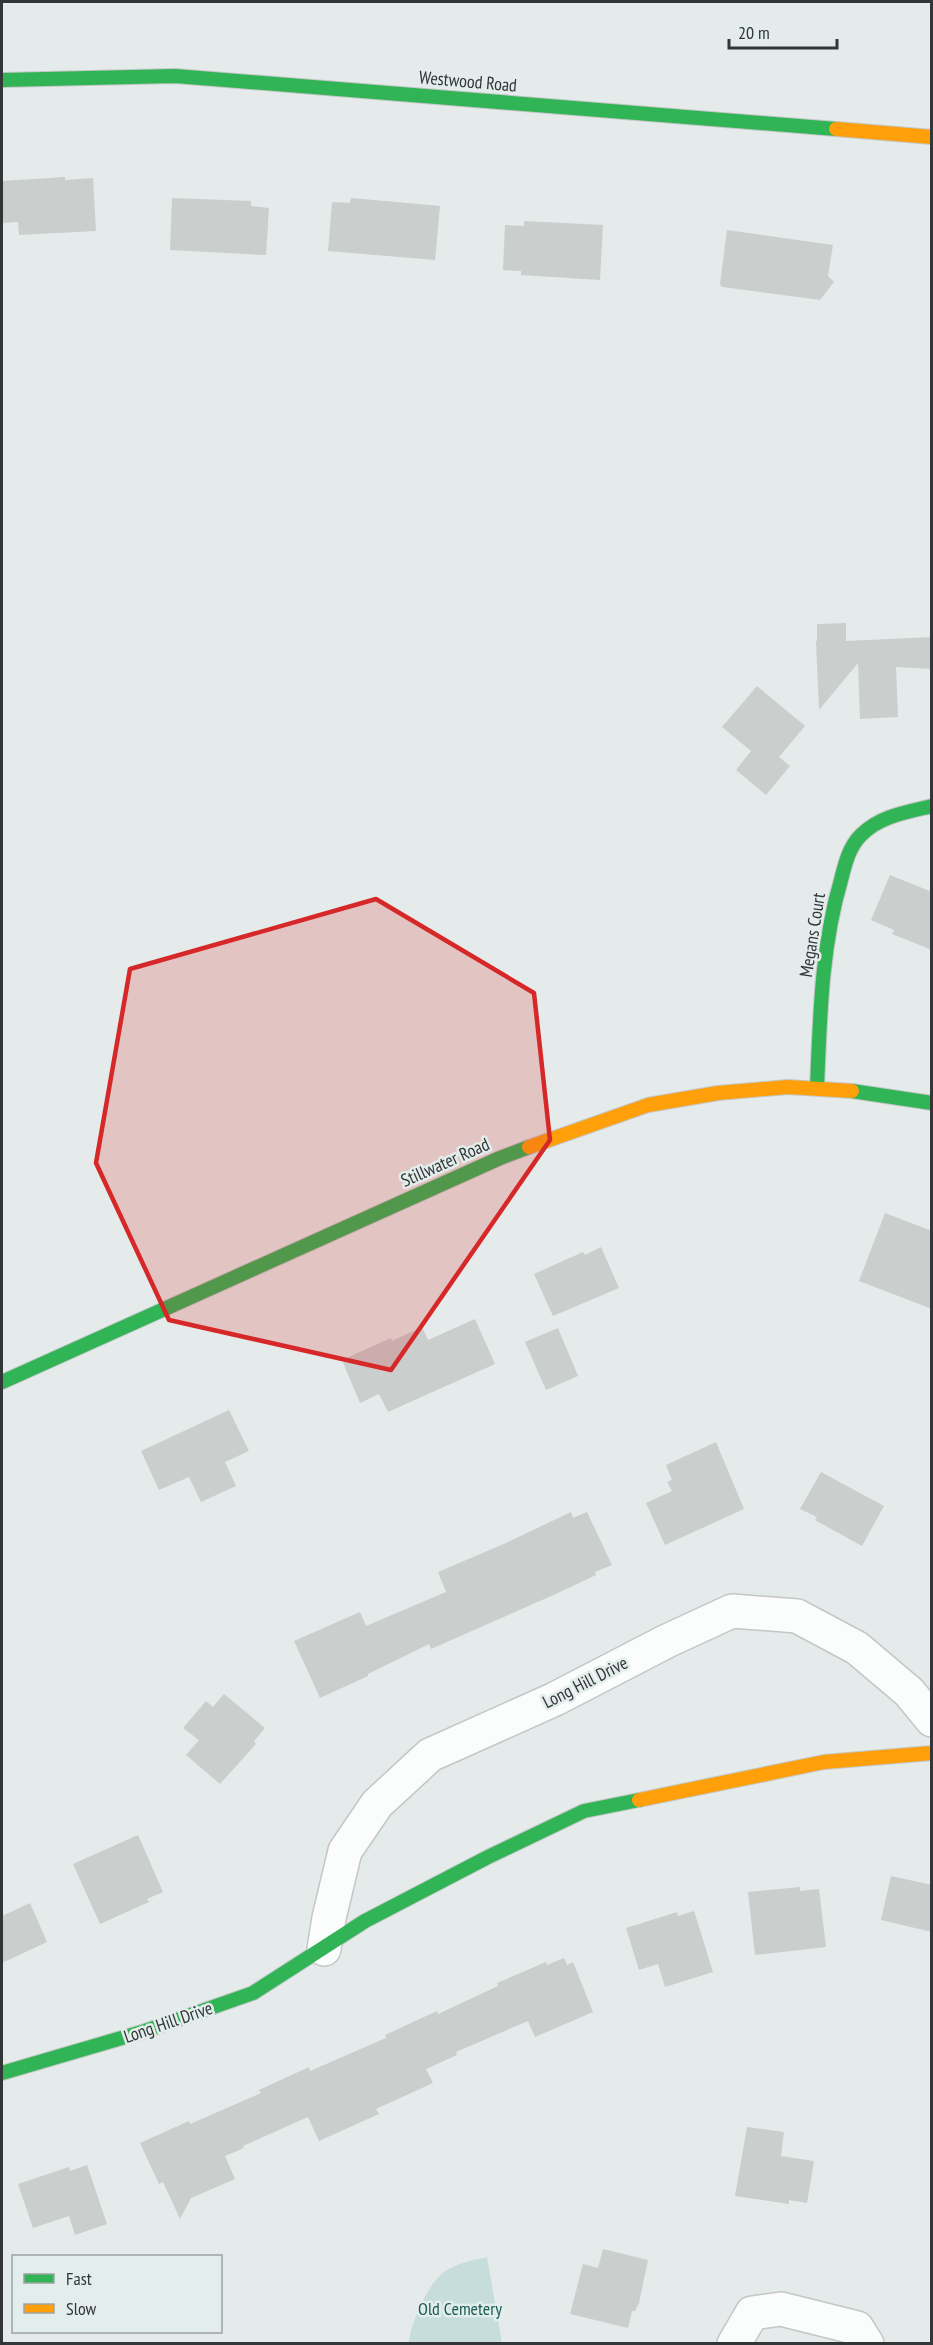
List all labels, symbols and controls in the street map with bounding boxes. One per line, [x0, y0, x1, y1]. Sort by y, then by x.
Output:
scale bar [729, 12, 837, 50]
text: 20 m [738, 21, 770, 44]
street label: Westwood Road [418, 65, 518, 97]
street label: Megans Court [794, 891, 830, 979]
street label: Stillwater Road [397, 1132, 493, 1192]
street label: Long Hill Drive [539, 1651, 631, 1713]
street label: Long Hill Drive [121, 1996, 215, 2048]
legend [12, 2255, 222, 2333]
text: Fast [66, 2267, 92, 2290]
text: Slow [66, 2297, 97, 2320]
park label: Old Cemetery [418, 2297, 502, 2320]

